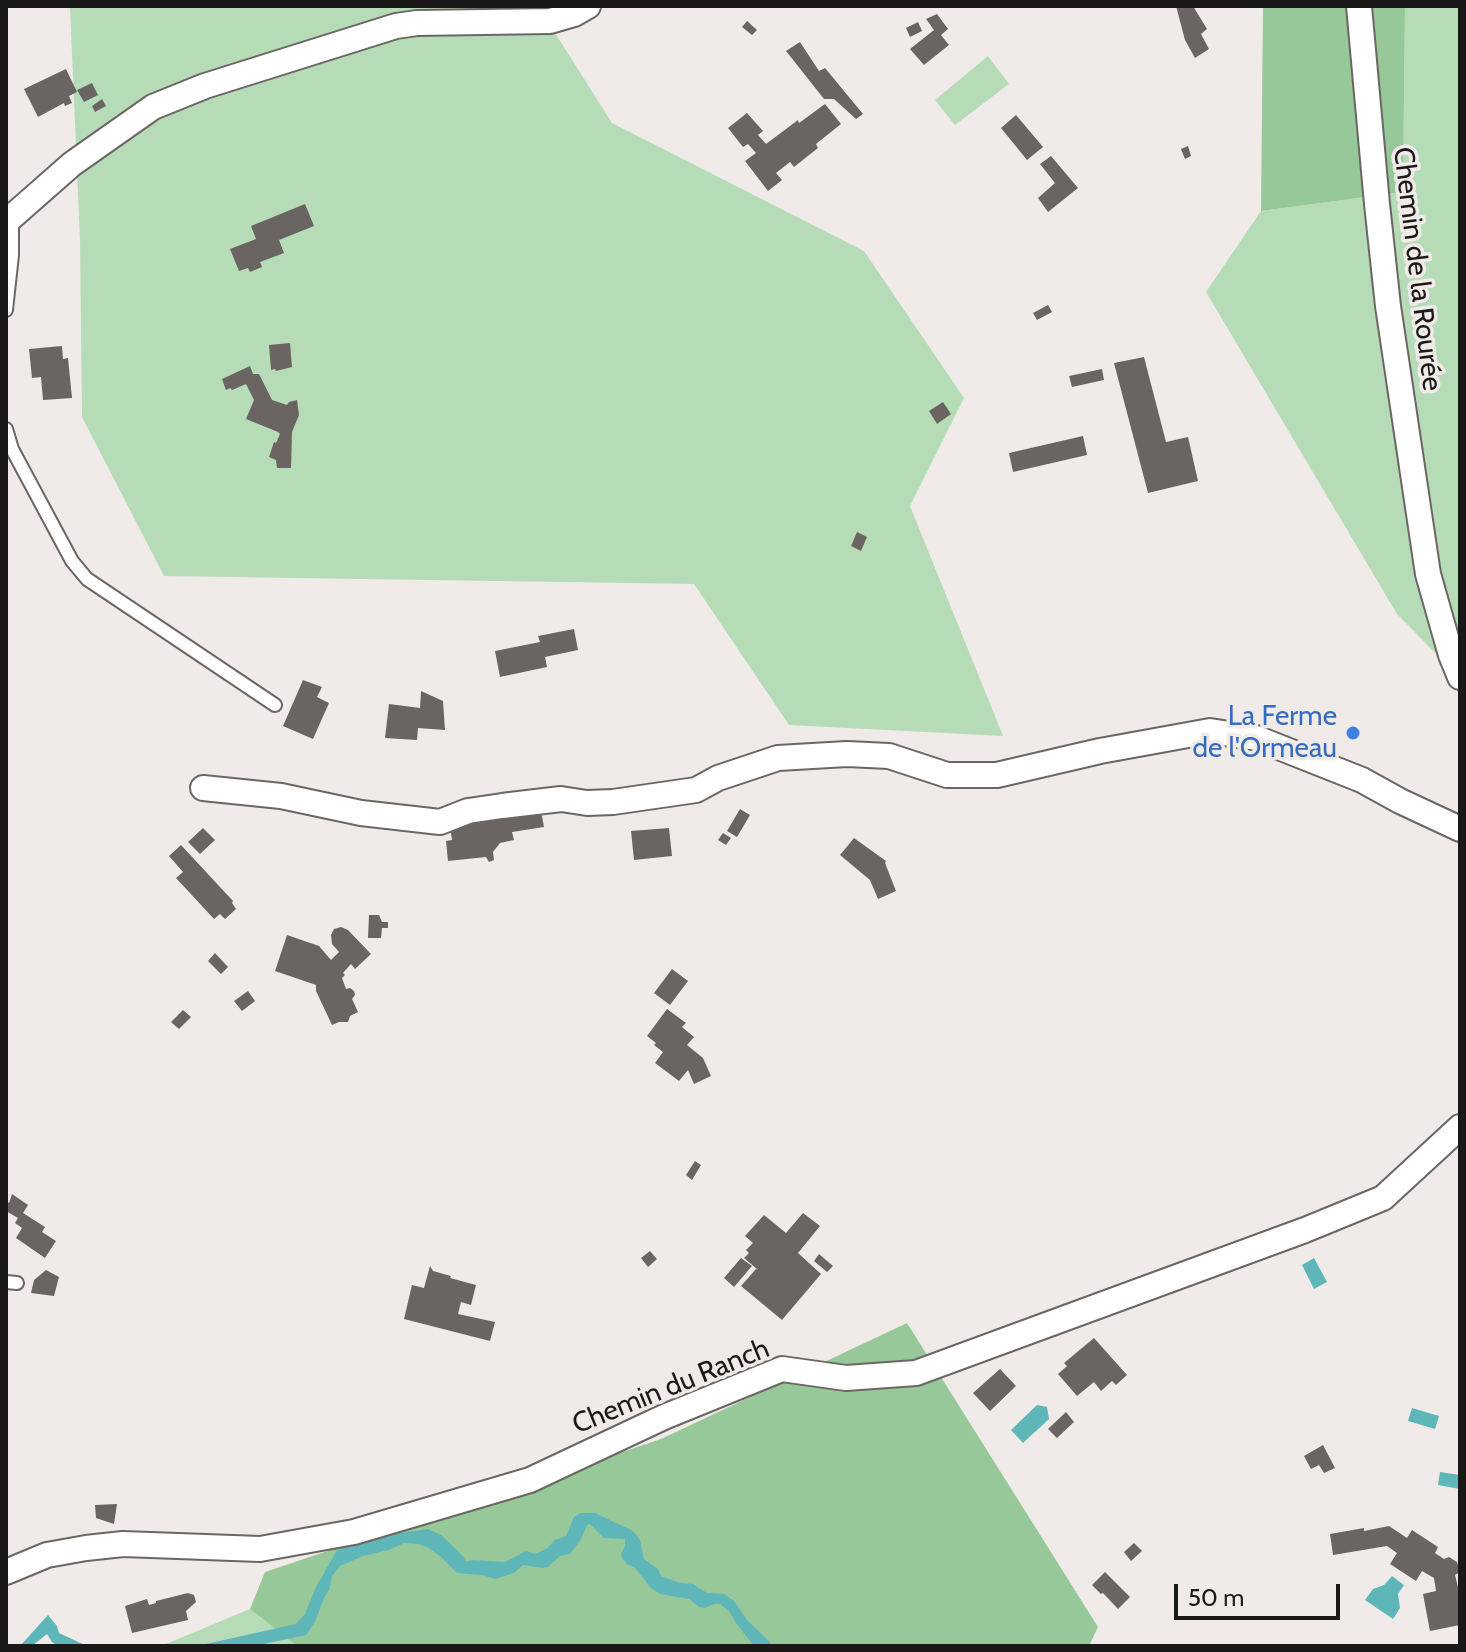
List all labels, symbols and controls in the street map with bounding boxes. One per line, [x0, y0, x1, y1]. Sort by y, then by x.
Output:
street label: Chemin de la Rourée [1385, 145, 1449, 393]
place label: La Ferme de l'Ormeau [1192, 700, 1337, 766]
marker: La Ferme de l'Ormeau [1344, 724, 1362, 742]
street label: Chemin du Ranch [568, 1332, 774, 1442]
scale bar [1178, 1568, 1344, 1618]
text: 50 m [1188, 1583, 1244, 1612]

